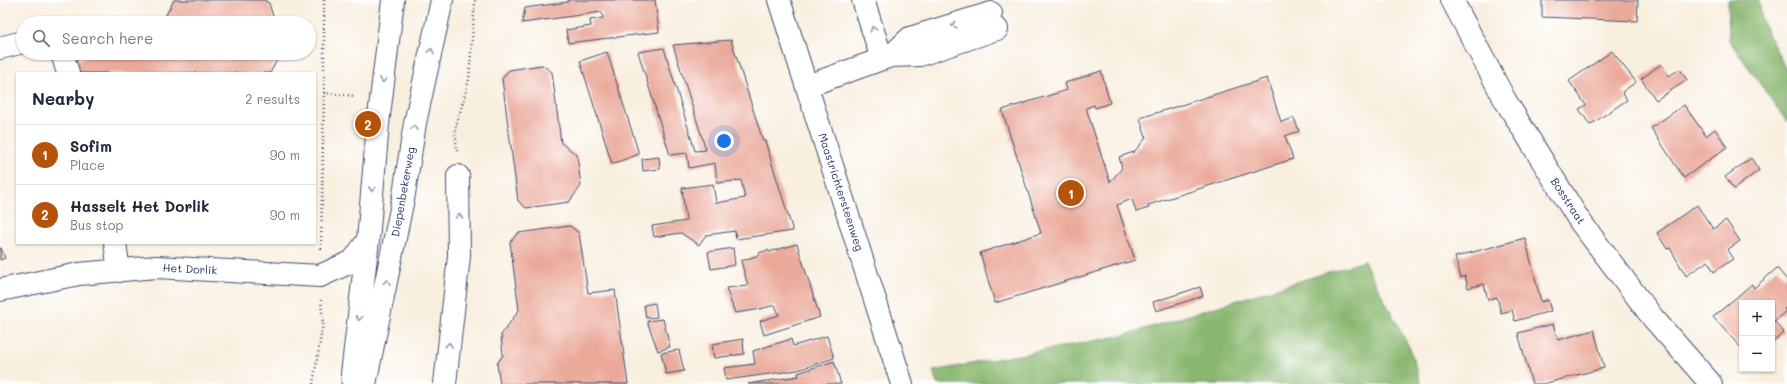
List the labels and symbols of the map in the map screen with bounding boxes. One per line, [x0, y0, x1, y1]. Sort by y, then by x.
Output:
one-way arrow [950, 20, 957, 29]
one-way arrow [869, 26, 877, 33]
one-way arrow [426, 48, 434, 54]
one-way arrow [379, 77, 388, 83]
pin: 2 [355, 109, 381, 139]
one-way arrow [410, 125, 418, 131]
your location [714, 131, 734, 151]
street label: Maastrichtersteenweg [815, 131, 868, 253]
street label: Diepenbekerweg [387, 146, 418, 238]
street label: Bosstraat [1548, 174, 1589, 227]
pin: 1 [1058, 178, 1084, 208]
one-way arrow [368, 186, 377, 192]
one-way arrow [455, 213, 463, 219]
street label: Het Dorlik [162, 260, 218, 277]
one-way arrow [382, 279, 390, 285]
one-way arrow [354, 315, 363, 321]
one-way arrow [445, 342, 454, 348]

